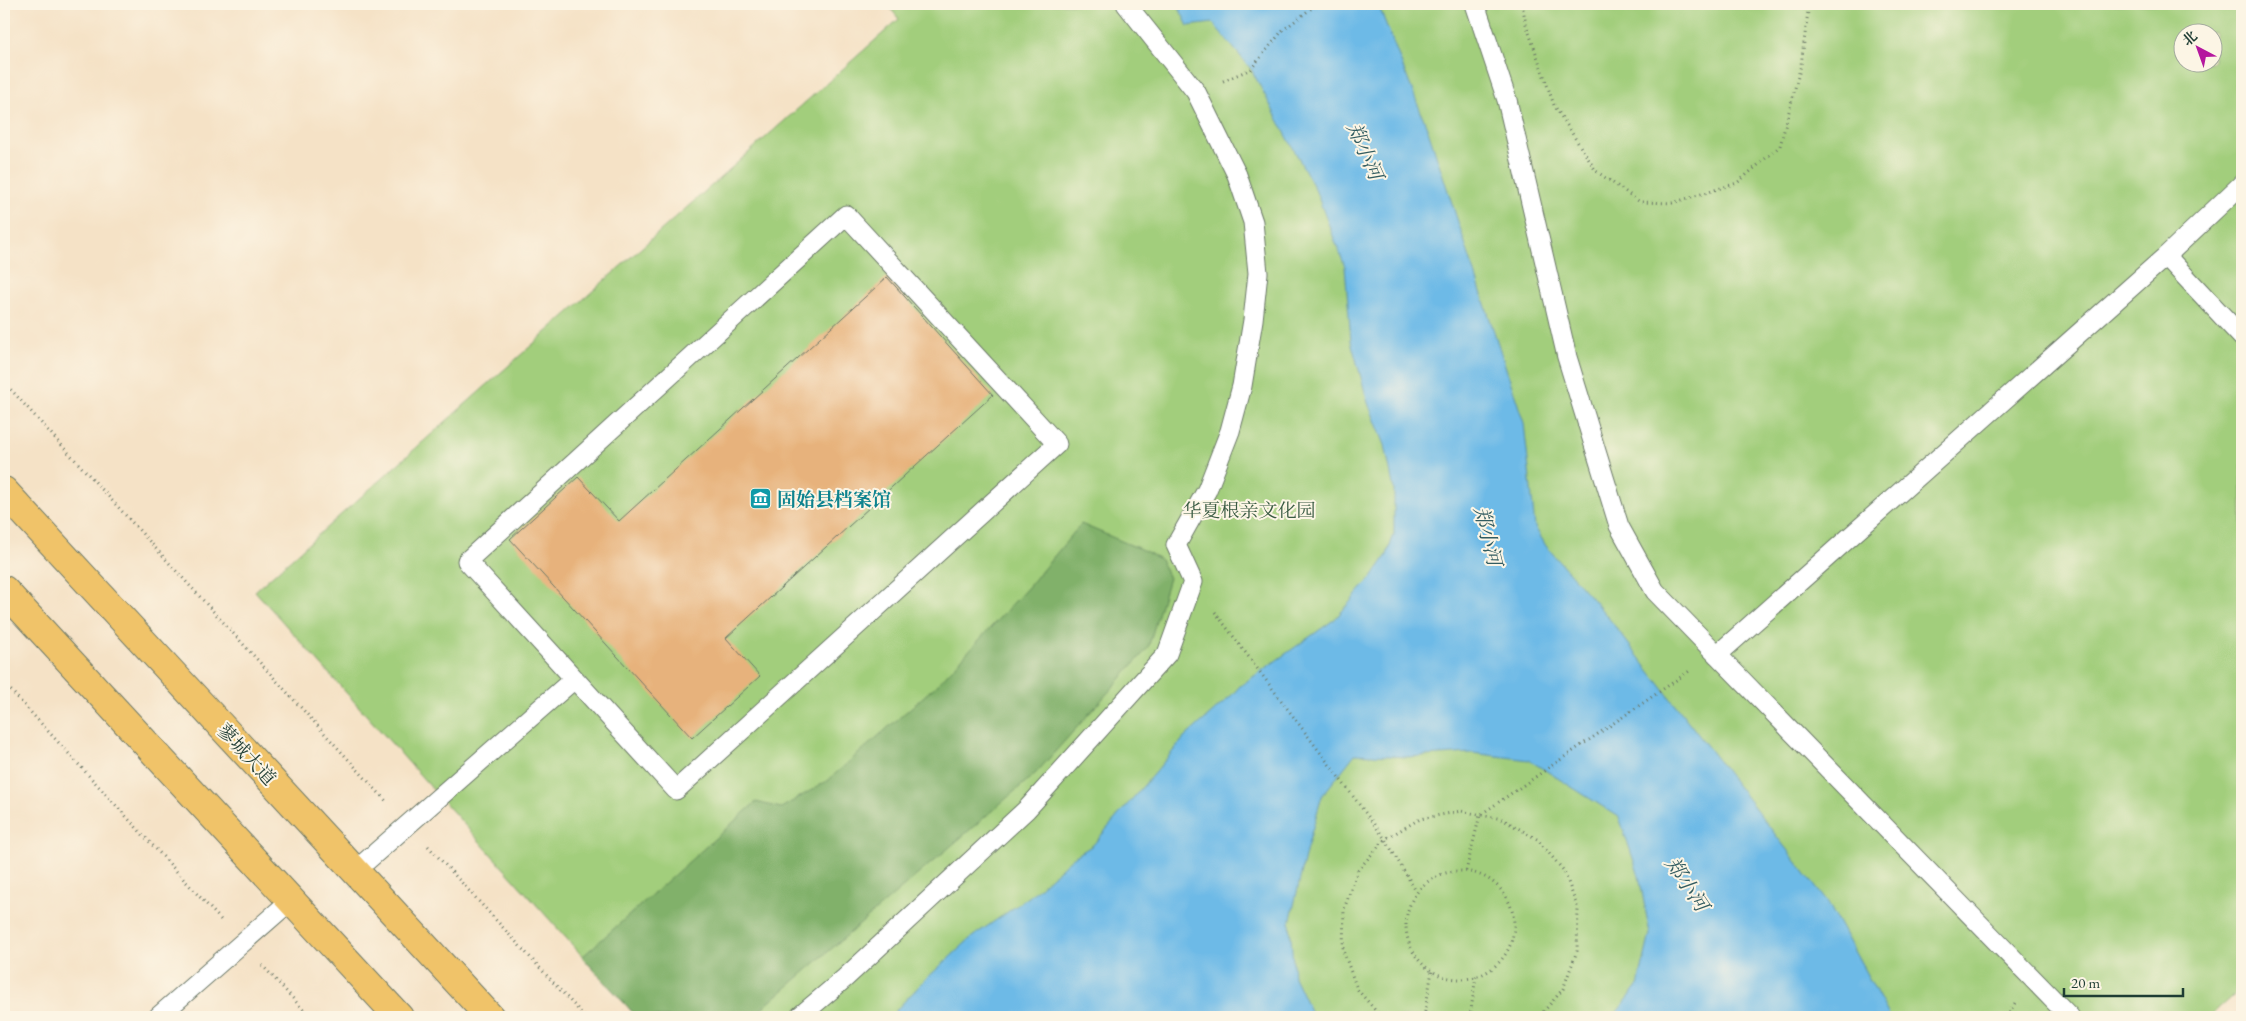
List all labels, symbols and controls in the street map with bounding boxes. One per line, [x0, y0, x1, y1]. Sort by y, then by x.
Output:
north arrow [2174, 22, 2224, 72]
text: 北 [2178, 27, 2201, 50]
water label: 郑小河 [1341, 118, 1390, 186]
museum icon: 固始县档案馆 [749, 487, 773, 511]
place label: 固始县档案馆 [777, 487, 891, 512]
park label: 华夏根亲文化园 [1182, 498, 1316, 523]
water label: 郑小河 [1468, 504, 1509, 571]
street label: 蓼城大道 [212, 718, 282, 791]
water label: 郑小河 [1659, 852, 1716, 919]
scale bar [2064, 966, 2182, 998]
text: 20 m [2071, 973, 2100, 992]

